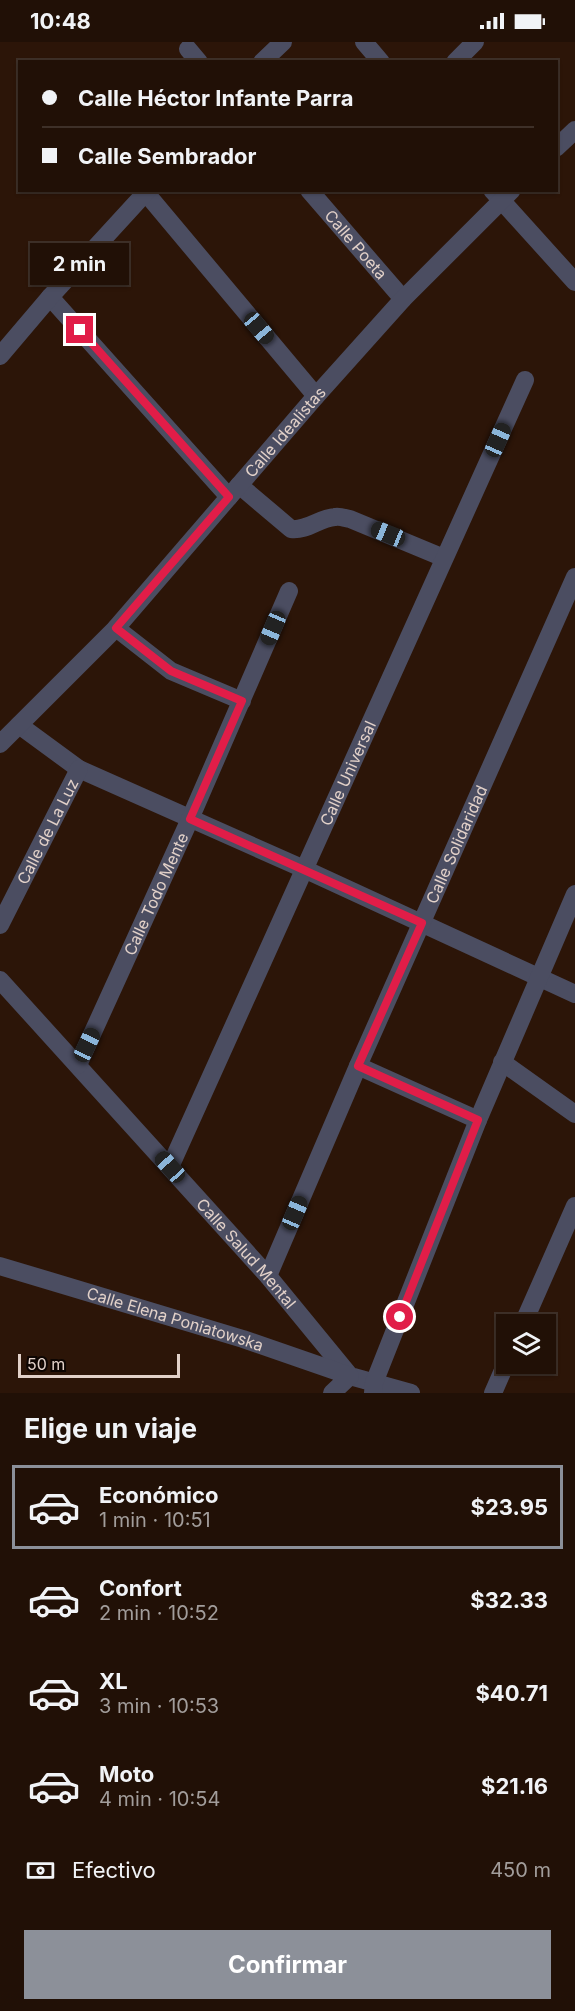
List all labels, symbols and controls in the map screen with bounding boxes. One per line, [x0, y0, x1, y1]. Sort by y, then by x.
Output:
text: 10:48 [30, 8, 91, 34]
text: Calle Héctor Infante Parra [78, 85, 353, 111]
text: Calle Sembrador [78, 143, 257, 169]
street label: Calle Poeta [320, 206, 392, 283]
callout: 2 min [31, 243, 130, 285]
text: 2 min [53, 252, 106, 276]
car [241, 308, 277, 348]
route end [66, 316, 93, 343]
street label: Calle Idealistas [240, 382, 330, 481]
car [482, 420, 514, 460]
car [368, 519, 408, 549]
car [258, 608, 288, 648]
street label: Calle Universal [315, 718, 380, 829]
street label: Calle de La Luz [12, 775, 83, 887]
street label: Calle Solidaridad [421, 782, 491, 907]
street label: Calle Todo Mente [119, 829, 192, 958]
car [71, 1025, 103, 1065]
car [151, 1148, 189, 1186]
car [280, 1193, 310, 1233]
street label: Calle Salud Mental [192, 1194, 300, 1312]
street label: Calle Elena Poniatowska [84, 1283, 266, 1355]
route start [386, 1303, 413, 1330]
map controls [496, 1314, 556, 1374]
button: layers [496, 1314, 556, 1374]
scale bar [18, 1351, 180, 1378]
text: 50 m [27, 1354, 65, 1374]
text: Elige un viaje [24, 1412, 197, 1445]
icon: car [27, 1480, 81, 1534]
text: Económico [99, 1482, 218, 1508]
text: $23.95 [471, 1494, 548, 1520]
text: 1 min · 10:51 [99, 1508, 211, 1532]
icon: car [27, 1573, 81, 1627]
text: Confort [99, 1575, 182, 1601]
text: $32.33 [470, 1587, 548, 1613]
text: 2 min · 10:52 [99, 1601, 219, 1625]
icon: car [27, 1666, 81, 1720]
text: XL [99, 1668, 128, 1694]
text: $40.71 [475, 1680, 548, 1706]
text: 3 min · 10:53 [99, 1694, 219, 1718]
icon: car [27, 1759, 81, 1813]
text: Moto [99, 1761, 154, 1787]
text: $21.16 [481, 1773, 548, 1799]
text: 4 min · 10:54 [99, 1787, 220, 1811]
icon: cash [24, 1854, 57, 1887]
text: Efectivo [72, 1857, 156, 1883]
text: 450 m [490, 1858, 551, 1882]
button: Confirmar [24, 1930, 551, 1999]

